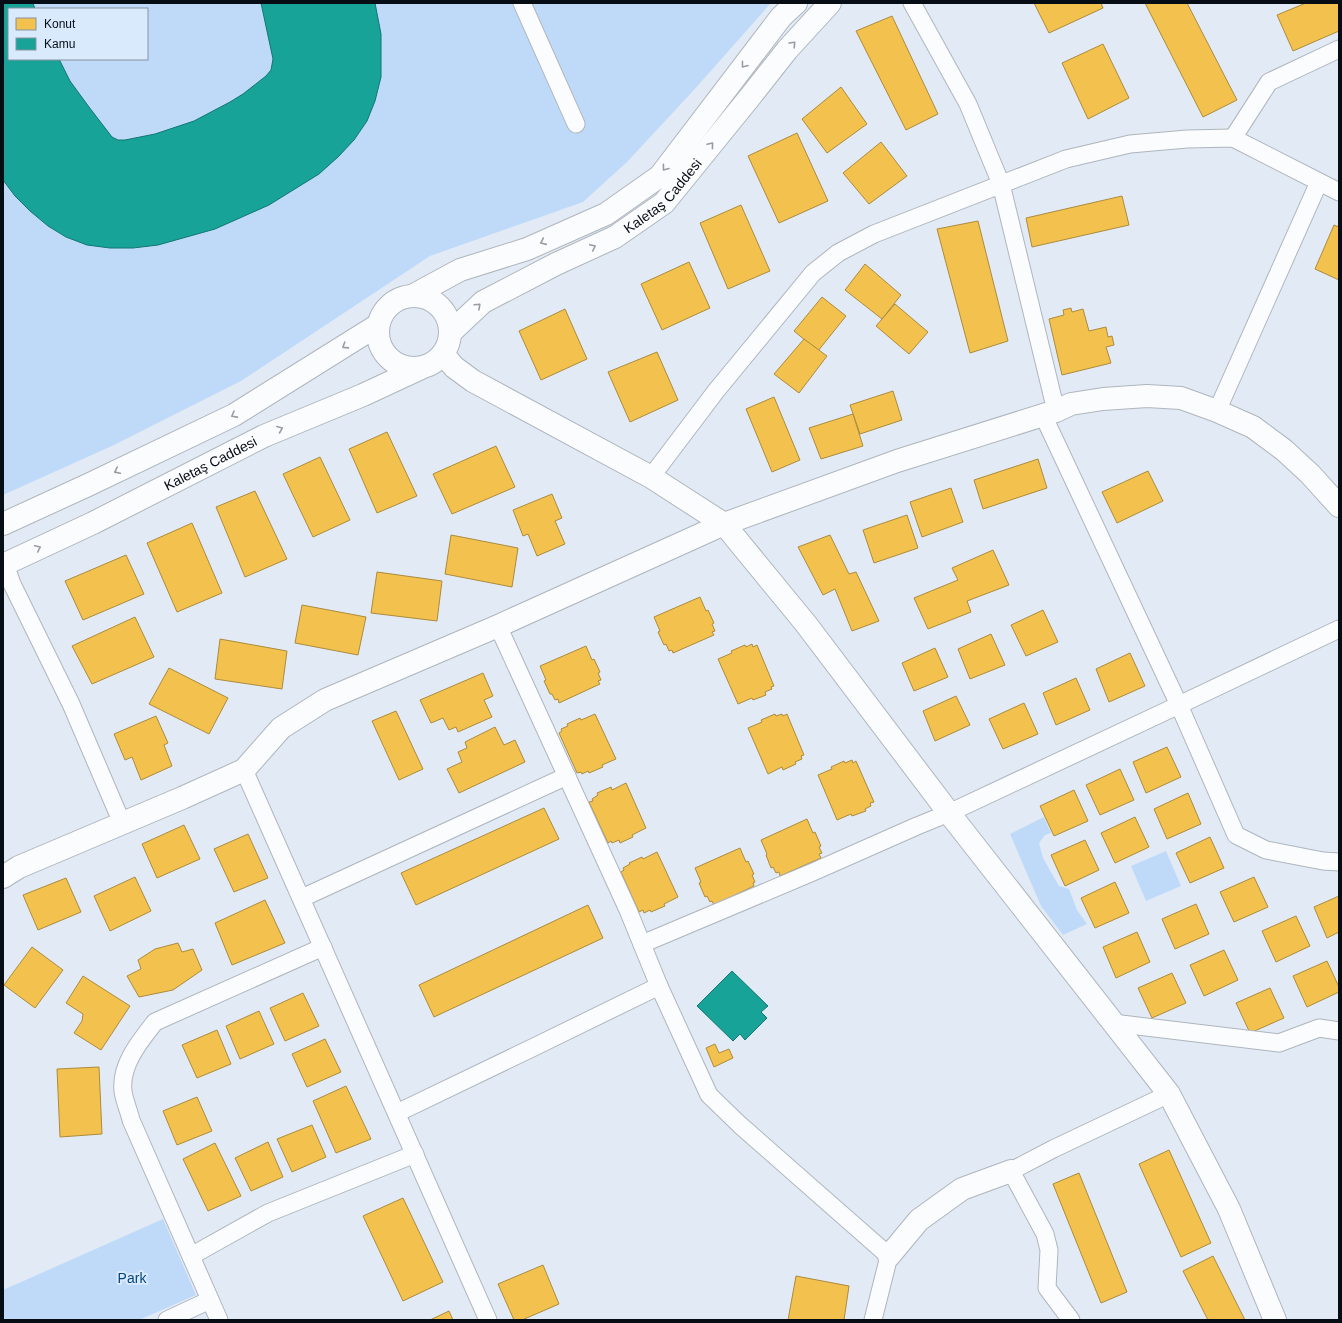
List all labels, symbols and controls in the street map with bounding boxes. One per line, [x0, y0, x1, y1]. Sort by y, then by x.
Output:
legend [8, 8, 148, 60]
text: Konut [44, 17, 76, 31]
text: Kamu [44, 37, 75, 51]
one-way arrow [788, 41, 795, 48]
one-way arrow [742, 60, 749, 67]
one-way arrow [706, 142, 713, 149]
street label: Kaletaş Caddesi [621, 155, 705, 236]
one-way arrow [663, 164, 670, 171]
one-way arrow [540, 237, 547, 245]
one-way arrow [589, 244, 597, 252]
one-way arrow [473, 304, 481, 311]
one-way arrow [342, 341, 349, 348]
one-way arrow [231, 410, 238, 417]
one-way arrow [277, 426, 284, 434]
street label: Kaletaş Caddesi [161, 433, 259, 494]
one-way arrow [114, 466, 122, 474]
one-way arrow [34, 545, 42, 553]
park label: Park [118, 1270, 147, 1286]

